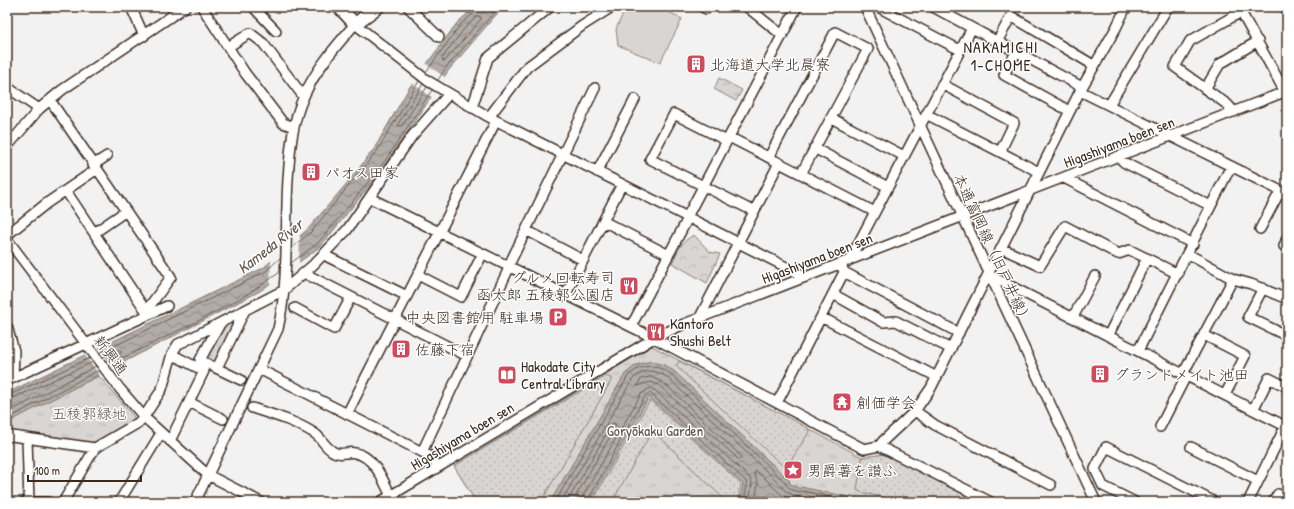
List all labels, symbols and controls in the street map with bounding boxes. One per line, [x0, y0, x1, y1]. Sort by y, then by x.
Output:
district label: NAKAMICHI 1-CHOME [964, 36, 1038, 76]
building icon: 北海道大学北晨寮 [685, 53, 707, 75]
place label: 北海道大学北晨寮 [710, 54, 830, 75]
street label: Higashiyama boen sen [1061, 111, 1178, 173]
building icon: パオス田家 [300, 161, 322, 183]
place label: パオス田家 [325, 162, 399, 183]
street label: 本通富岡線（旧戸井線） [949, 170, 1037, 328]
water label: Kameda River [233, 212, 309, 279]
street label: Higashiyama boen sen [759, 227, 876, 289]
place label: グルメ回転寿司 函太郎 五稜郭公園店 [477, 267, 615, 305]
restaurant icon: グルメ回転寿司 函太郎 五稜郭公園店 [618, 275, 640, 297]
parking icon: 中央図書館用 駐車場 [547, 306, 569, 328]
place label: 中央図書館用 駐車場 [406, 307, 544, 328]
place label: Kantoro Shushi Belt [670, 313, 732, 351]
restaurant icon: Kantoro Shushi Belt [645, 321, 667, 343]
street label: 新興通 [89, 331, 133, 379]
building icon: 佐藤下宿 [390, 338, 412, 360]
place label: 佐藤下宿 [415, 339, 475, 360]
place label: Hakodate City Central Library [521, 356, 605, 394]
building icon: グランドメイト池田 [1089, 363, 1111, 385]
library icon: Hakodate City Central Library [496, 364, 518, 386]
place label: グランドメイト池田 [1114, 364, 1249, 385]
temple icon: 創価学会 [831, 391, 853, 413]
place label: 創価学会 [856, 392, 916, 413]
street label: Higashiyama boen sen [406, 397, 518, 475]
park label: 五稜郭緑地 [51, 403, 127, 424]
park label: Goryōkaku Garden [607, 420, 704, 441]
scale bar [28, 457, 141, 483]
place icon: 男爵薯を讃ふ [782, 459, 804, 481]
place label: 男爵薯を讃ふ [807, 460, 897, 481]
text: 100 m [34, 462, 60, 479]

